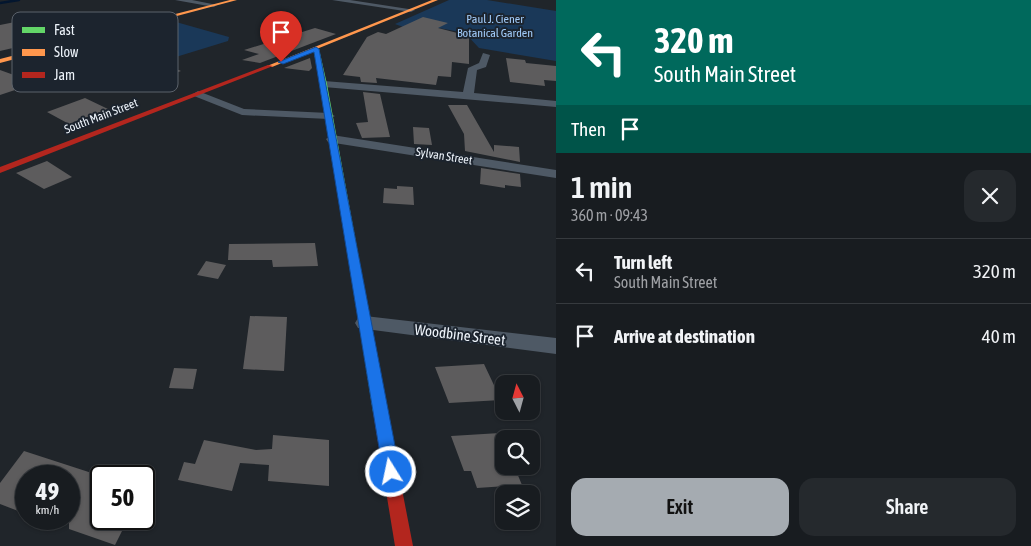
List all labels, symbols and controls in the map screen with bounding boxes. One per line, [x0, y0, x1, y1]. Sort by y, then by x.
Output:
pin [260, 11, 302, 62]
legend [12, 12, 178, 92]
park label: Paul J. Ciener Botanical Garden [457, 12, 533, 40]
icon: arrive [267, 18, 295, 46]
icon: left [571, 20, 636, 85]
text: 320 m [654, 20, 733, 60]
text: Fast [54, 22, 75, 38]
text: Slow [54, 44, 79, 60]
text: South Main Street [654, 61, 796, 87]
text: Jam [54, 67, 75, 83]
street label: South Main Street [62, 95, 140, 136]
icon: arrive [616, 115, 644, 143]
text: Then [571, 118, 606, 140]
street label: Sylvan Street [415, 145, 474, 167]
text: 1 min [571, 170, 632, 204]
button: close [964, 170, 1016, 222]
text: 360 m · 09:43 [571, 206, 648, 224]
text: Turn left [614, 251, 672, 273]
icon: left [571, 257, 599, 285]
text: 320 m [973, 260, 1016, 282]
text: South Main Street [614, 273, 717, 291]
street label: Woodbine Street [414, 321, 506, 349]
icon: arrive [571, 322, 599, 350]
text: Arrive at destination [614, 325, 755, 347]
text: 40 m [982, 325, 1016, 347]
north arrow [495, 375, 540, 420]
map controls [495, 375, 540, 530]
button: search [495, 430, 540, 475]
position arrow [364, 445, 416, 497]
speed limit sign: 50 [90, 465, 155, 530]
text: 49 [36, 477, 59, 505]
button: Exit [571, 478, 789, 536]
button: Share [799, 478, 1016, 536]
button: layers [495, 485, 540, 530]
text: km/h [36, 503, 59, 517]

